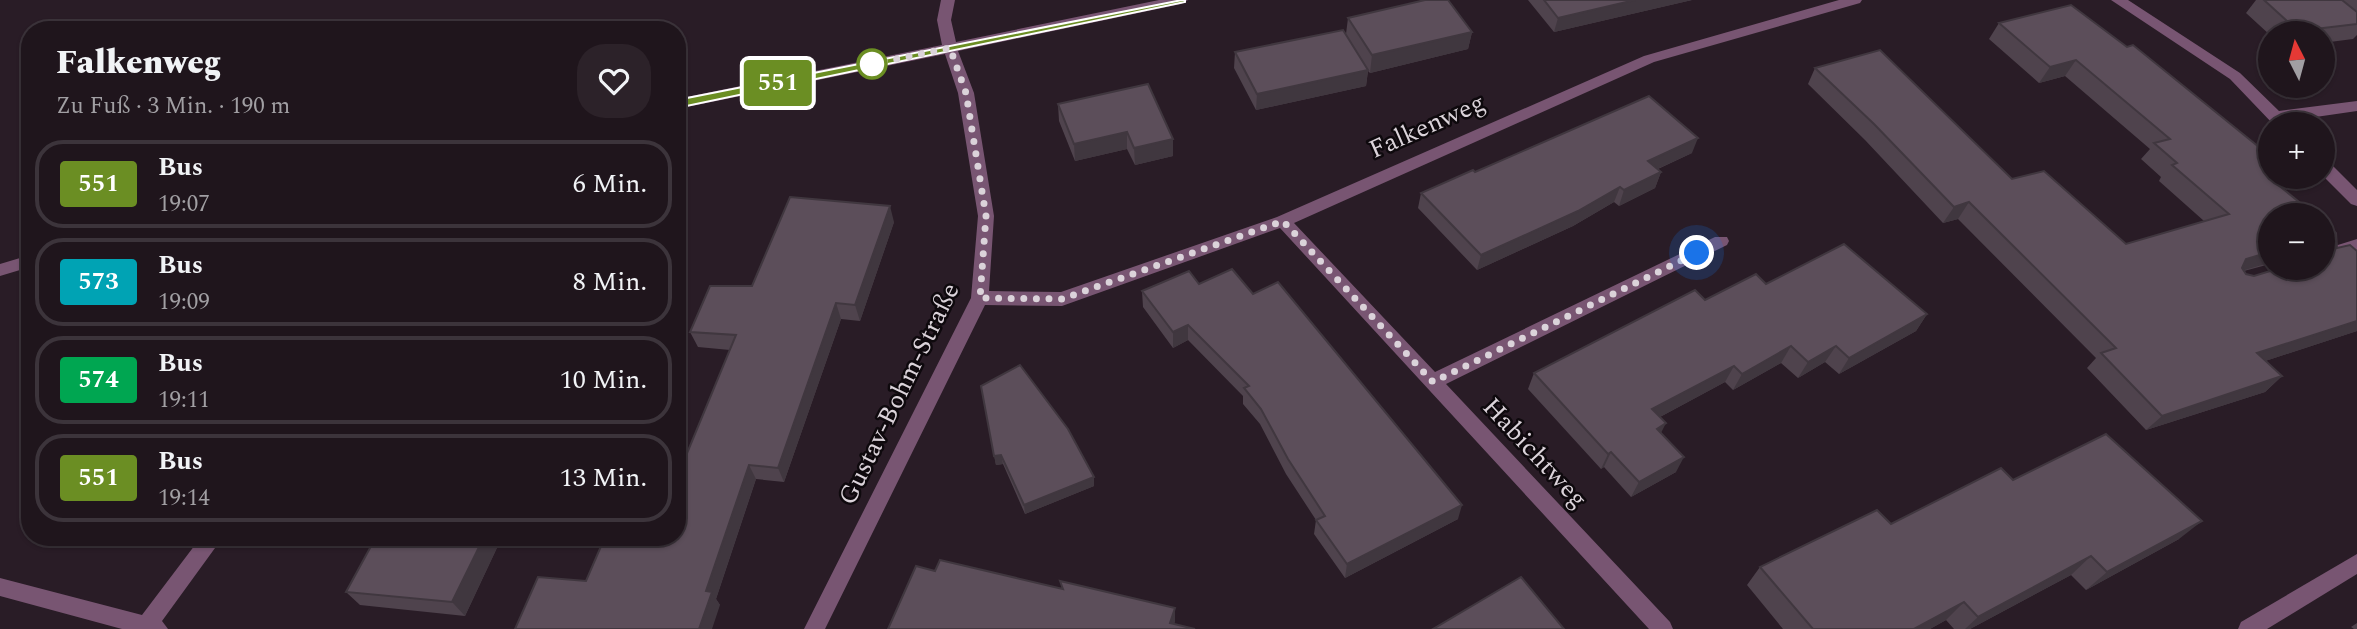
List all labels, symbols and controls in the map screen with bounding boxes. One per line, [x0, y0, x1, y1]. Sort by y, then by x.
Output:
north arrow [2258, 21, 2334, 98]
map controls [2258, 21, 2335, 280]
text: Falkenweg [56, 38, 222, 88]
button: heart [577, 44, 651, 118]
unlabelled marker [857, 49, 887, 79]
line badge: 551 [738, 60, 818, 106]
text: 551 [758, 65, 798, 101]
street label: Falkenweg [1362, 83, 1492, 169]
text: Zu Fuß · 3 Min. · 190 m [56, 89, 290, 124]
button: + [2258, 112, 2335, 189]
text: Bus [158, 147, 203, 187]
text: 6 Min. [573, 164, 647, 204]
text: 551 [78, 166, 119, 202]
text: 19:07 [158, 187, 210, 222]
button: − [2258, 203, 2335, 280]
your location [1679, 235, 1714, 270]
text: Bus [158, 245, 203, 285]
text: 8 Min. [573, 262, 647, 302]
text: 573 [78, 264, 119, 300]
street label: Gustav-Bohm-Straße [828, 276, 970, 512]
text: 19:09 [158, 285, 210, 320]
text: Bus [158, 343, 203, 383]
text: 10 Min. [560, 360, 647, 400]
text: 574 [78, 362, 119, 398]
text: 19:11 [158, 383, 210, 418]
street label: Habichtweg [1473, 388, 1597, 518]
text: Bus [158, 441, 203, 481]
text: 13 Min. [560, 458, 647, 498]
text: 551 [78, 460, 119, 496]
text: 19:14 [158, 481, 210, 516]

